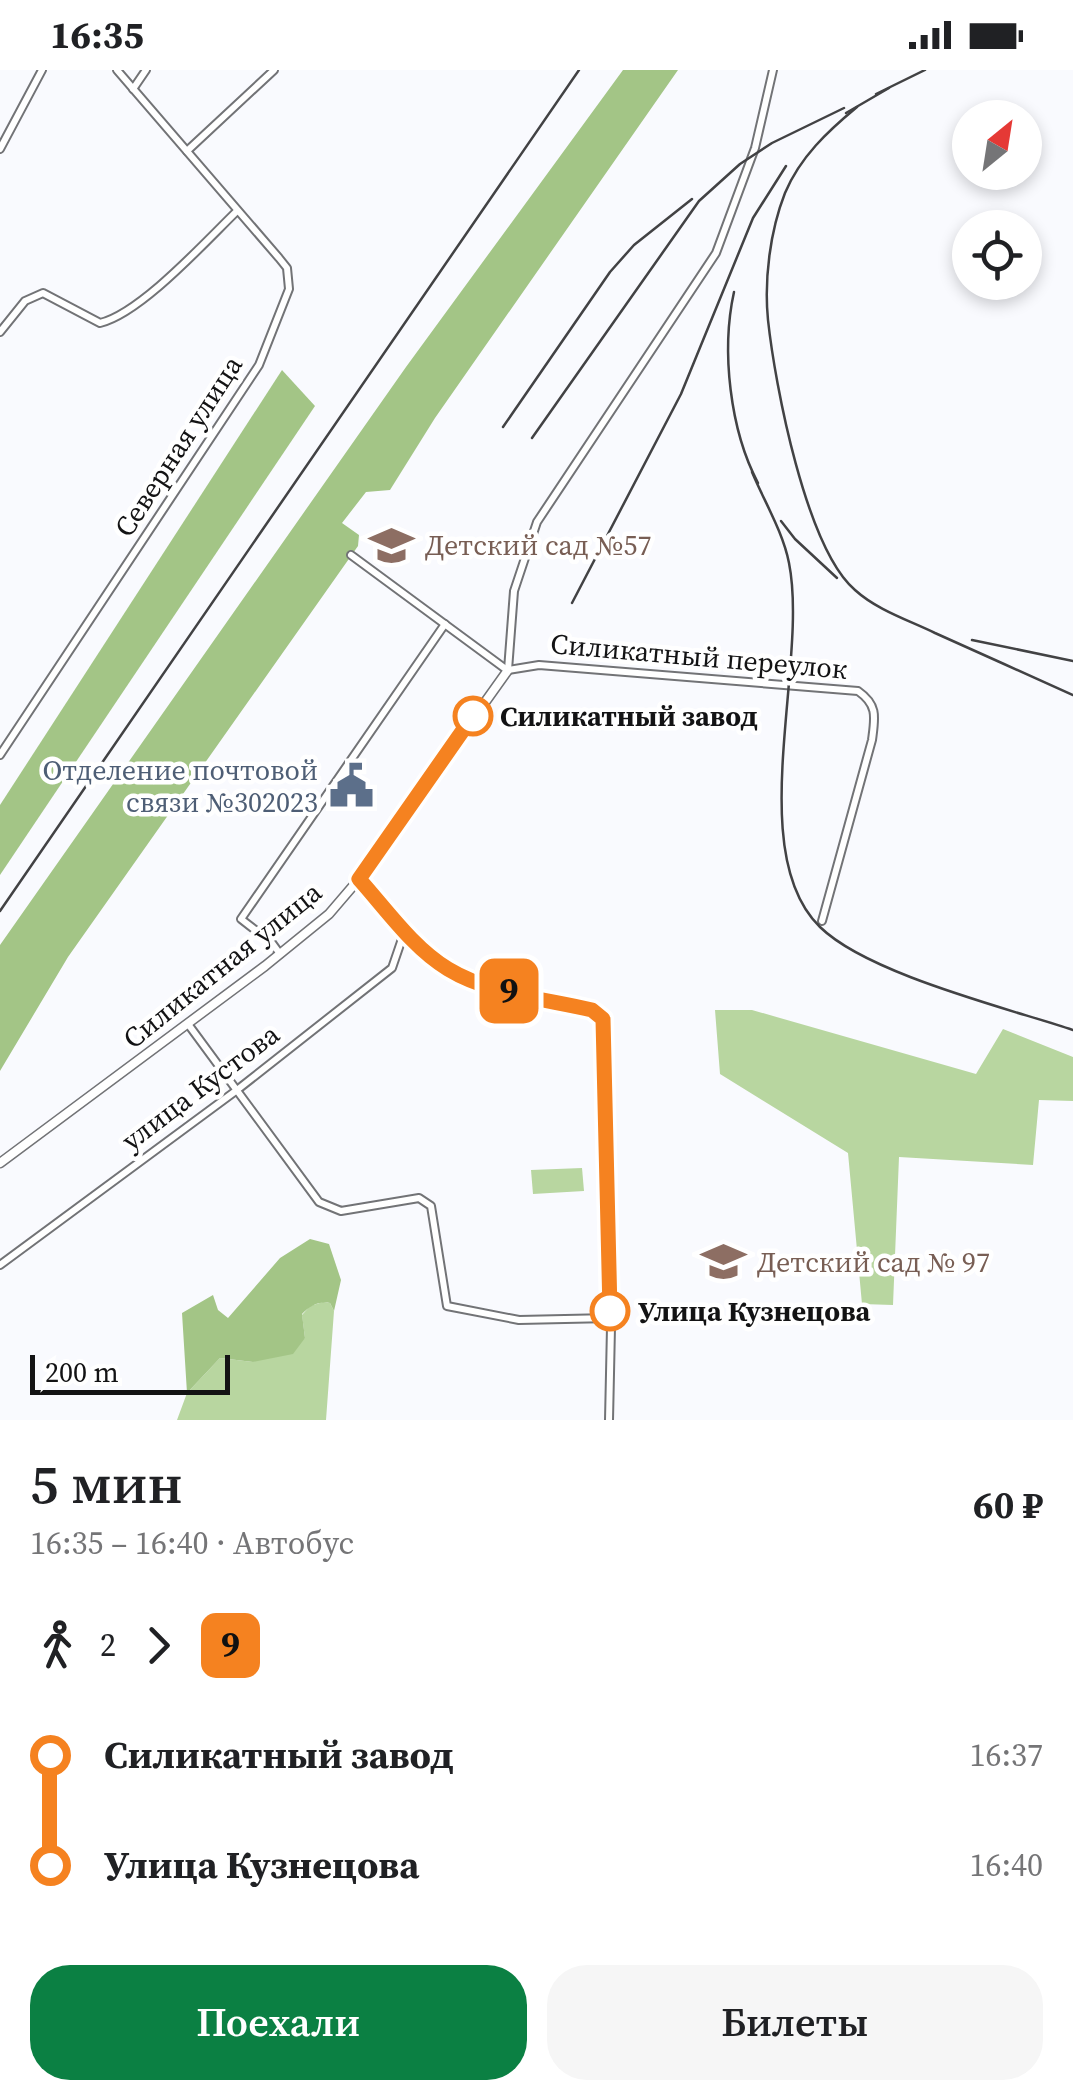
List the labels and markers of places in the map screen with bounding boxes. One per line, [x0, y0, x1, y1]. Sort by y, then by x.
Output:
school or university icon: Детский сад №57 [368, 521, 416, 569]
place label: Детский сад №57 [425, 526, 652, 564]
marker: Силикатный завод [454, 697, 492, 735]
place label: Силикатный завод [500, 697, 758, 735]
place label: Отделение почтовой связи №302023 [43, 751, 318, 821]
public building icon: Отделение почтовой связи №302023 [327, 762, 375, 810]
school or university icon: Детский сад № 97 [700, 1238, 748, 1286]
place label: Детский сад № 97 [757, 1243, 990, 1281]
marker: Улица Кузнецова [591, 1292, 629, 1330]
place label: Улица Кузнецова [638, 1292, 870, 1330]

